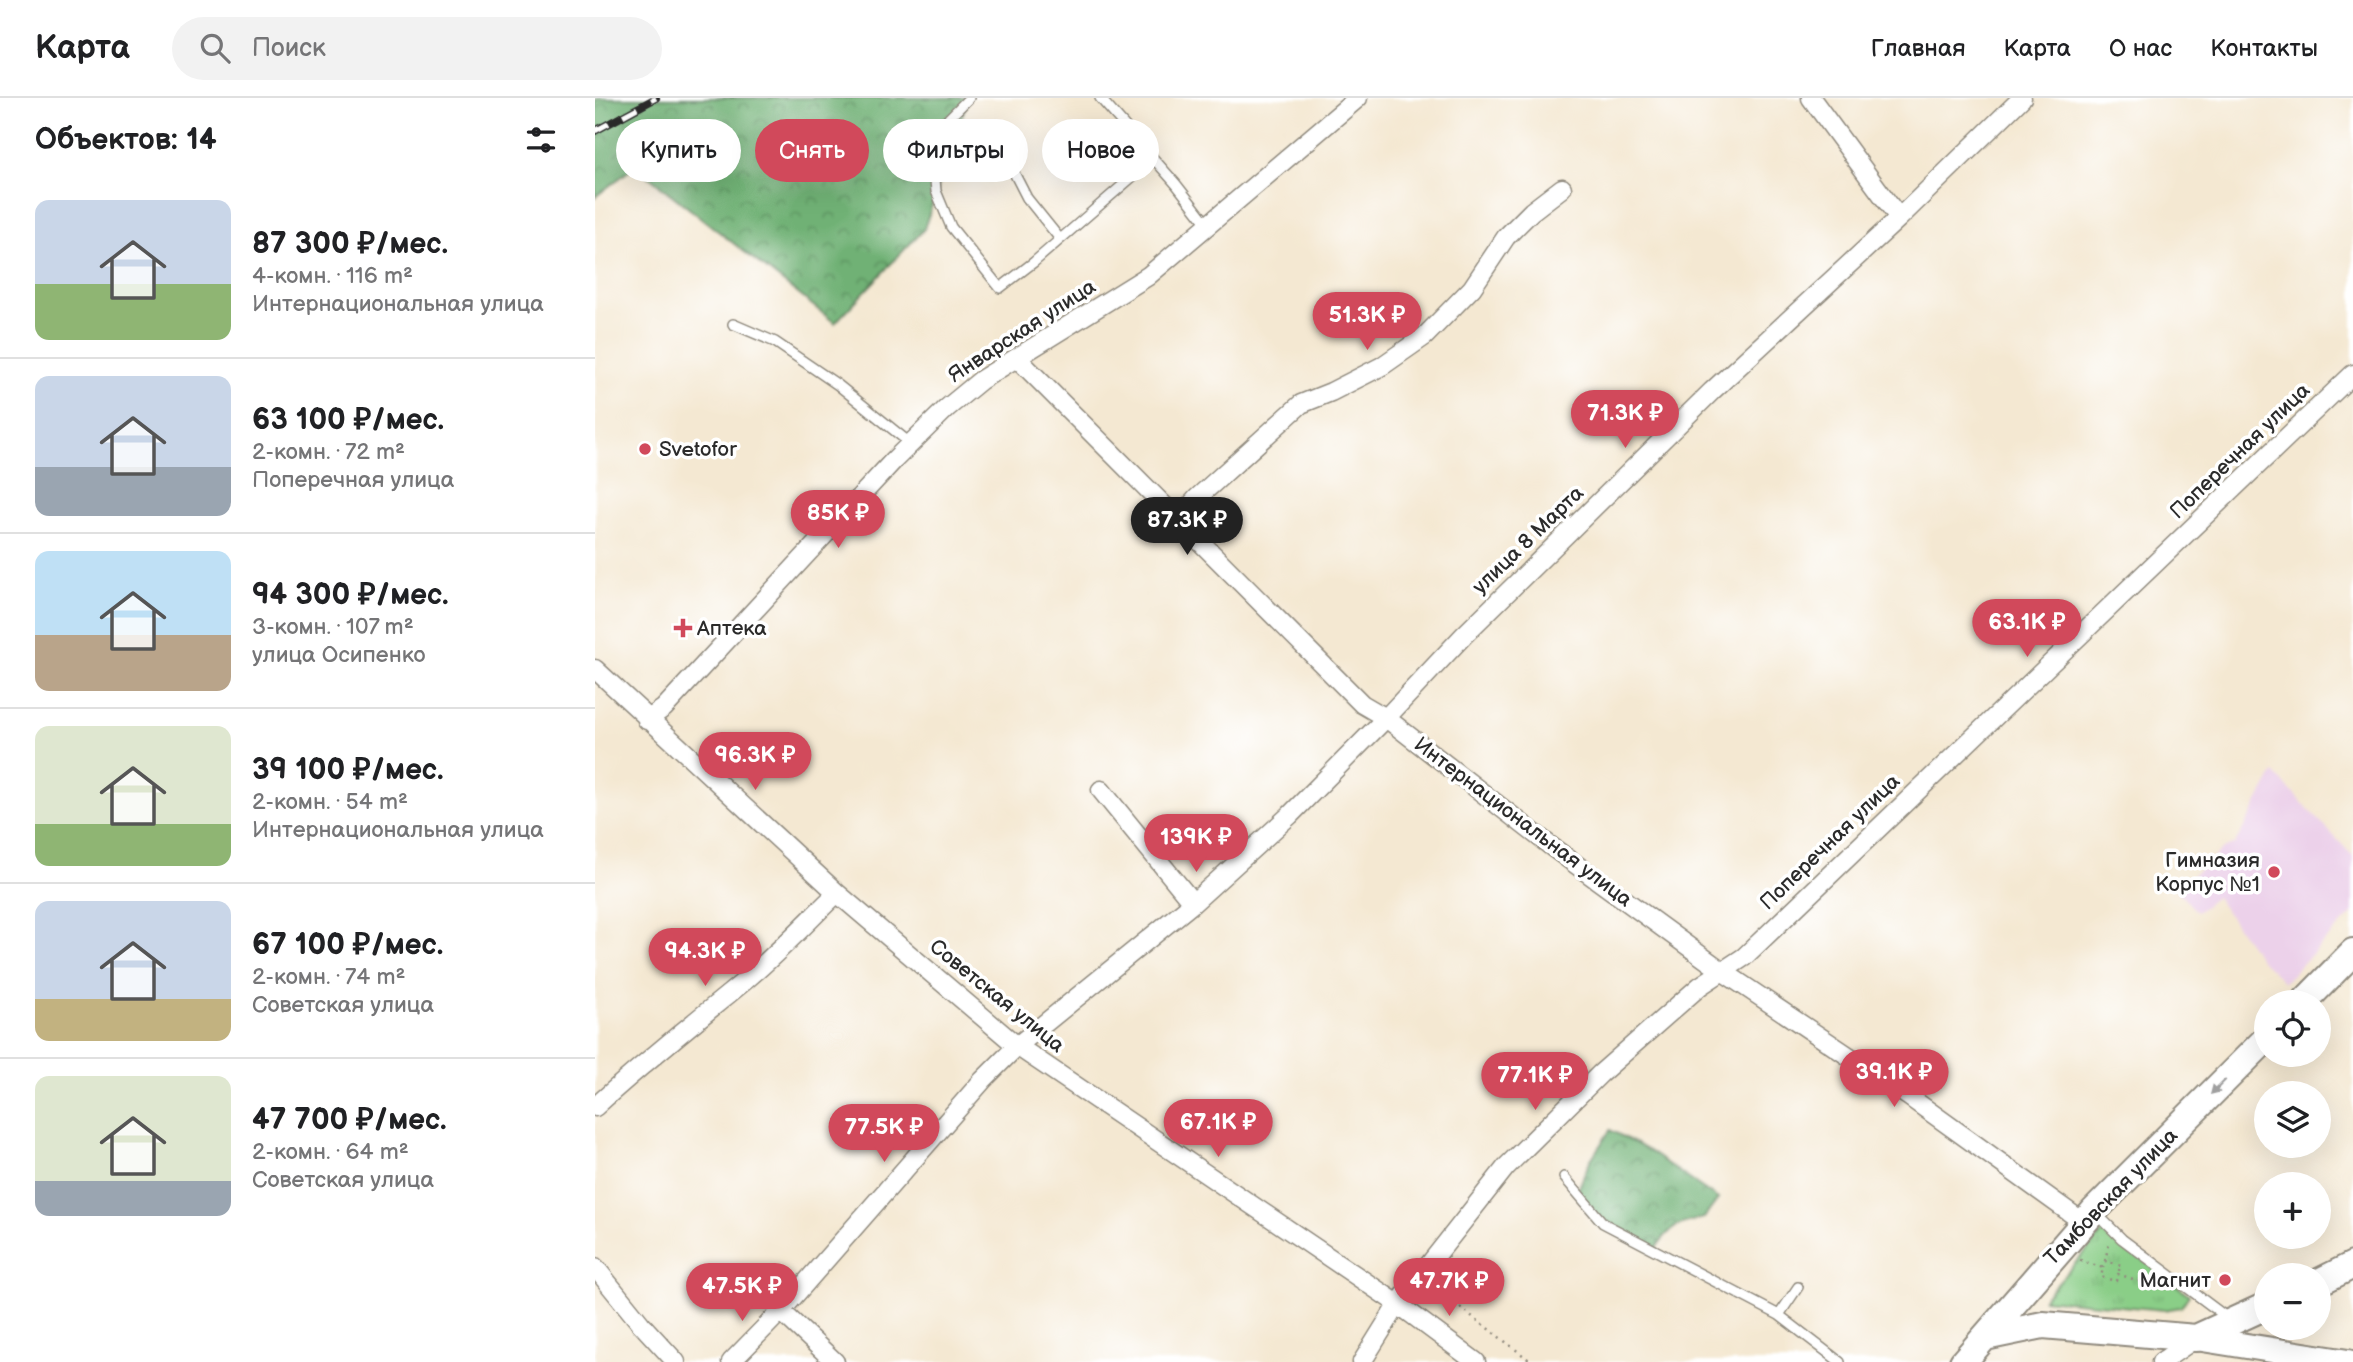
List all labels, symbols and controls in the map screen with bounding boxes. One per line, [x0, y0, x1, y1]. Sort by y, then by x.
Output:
search box [172, 17, 662, 80]
text: Карта [35, 28, 130, 68]
icon: search [196, 29, 234, 67]
text: Поиск [252, 33, 326, 64]
text: Главная [1871, 34, 1965, 63]
text: Карта [2003, 34, 2071, 63]
text: О нас [2109, 34, 2172, 63]
text: Контакты [2210, 34, 2318, 63]
chip: Купить [616, 119, 741, 182]
chip: Снять [755, 119, 869, 182]
chip: Фильтры [883, 119, 1028, 182]
chip: Новое [1042, 119, 1159, 182]
icon: filters [522, 121, 560, 159]
text: Объектов: 14 [35, 122, 217, 158]
text: 87 300 ₽/мес. [252, 226, 448, 262]
icon: home [91, 228, 175, 312]
text: 4-комн. · 116 m² [252, 262, 413, 290]
street label: Январская улица [944, 274, 1101, 388]
text: Интернациональная улица [252, 290, 544, 318]
pin: 51.3K ₽ [1302, 292, 1432, 352]
text: 51.3K ₽ [1329, 301, 1405, 329]
street label: Поперечная улица [2165, 377, 2316, 524]
pin: 71.3K ₽ [1560, 390, 1690, 450]
text: 71.3K ₽ [1587, 399, 1663, 427]
text: 63 100 ₽/мес. [252, 402, 444, 438]
icon: home [91, 404, 175, 488]
place label: Svetofor [659, 437, 737, 462]
text: 2-комн. · 72 m² [252, 438, 405, 466]
marker: Svetofor [637, 441, 653, 457]
text: Поперечная улица [252, 466, 454, 494]
street label: улица 8 Марта [1467, 480, 1589, 599]
pin: 85K ₽ [789, 490, 887, 550]
pin: 87.3K ₽ [1122, 498, 1252, 557]
text: 85K ₽ [807, 499, 869, 527]
text: 87.3K ₽ [1147, 506, 1227, 534]
text: 94 300 ₽/мес. [252, 577, 449, 613]
icon: home [91, 579, 175, 663]
pin: 63.1K ₽ [1962, 600, 2092, 659]
text: 63.1K ₽ [1988, 608, 2066, 636]
text: 3-комн. · 107 m² [252, 613, 414, 641]
place label: Аптека [696, 616, 767, 641]
marker: Аптека [675, 620, 691, 636]
text: улица Осипенко [252, 641, 426, 669]
pin: 96.3K ₽ [690, 732, 820, 792]
street label: Интернациональная улица [1409, 732, 1637, 913]
text: 96.3K ₽ [714, 741, 796, 769]
text: 39 100 ₽/мес. [252, 752, 444, 788]
icon: home [91, 754, 175, 838]
street label: Поперечная улица [1755, 768, 1906, 915]
text: 2-комн. · 54 m² [252, 788, 408, 816]
pin: 139K ₽ [1139, 814, 1253, 874]
text: Интернациональная улица [252, 816, 544, 844]
text: 139K ₽ [1160, 823, 1232, 851]
place label: Гимназия Корпус №1 [2155, 848, 2260, 897]
marker: Гимназия Корпус №1 [2266, 864, 2282, 880]
text: 67 100 ₽/мес. [252, 927, 443, 963]
pin: 94.3K ₽ [640, 928, 770, 988]
icon: home [91, 929, 175, 1013]
street label: Советская улица [925, 934, 1070, 1058]
text: 94.3K ₽ [665, 937, 745, 965]
text: 2-комн. · 74 m² [252, 963, 405, 991]
map controls [2254, 990, 2331, 1340]
button: locate [2254, 990, 2331, 1067]
text: Советская улица [252, 991, 434, 1019]
pin: 39.1K ₽ [1829, 1049, 1959, 1109]
pin: 77.1K ₽ [1470, 1052, 1600, 1112]
text: 39.1K ₽ [1856, 1058, 1932, 1086]
text: 77.1K ₽ [1497, 1061, 1573, 1089]
one-way arrow [2210, 1079, 2227, 1095]
button: layers [2254, 1081, 2331, 1158]
pin: 67.1K ₽ [1153, 1100, 1283, 1159]
text: 47 700 ₽/мес. [252, 1102, 447, 1138]
icon: home [91, 1104, 175, 1188]
pin: 77.5K ₽ [819, 1104, 949, 1164]
text: 67.1K ₽ [1180, 1108, 1256, 1136]
text: 77.5K ₽ [845, 1113, 923, 1141]
street label: Тамбовская улица [2039, 1123, 2183, 1271]
text: 2-комн. · 64 m² [252, 1138, 409, 1166]
text: Советская улица [252, 1166, 434, 1194]
button: + [2254, 1172, 2331, 1249]
pin: 47.7K ₽ [1384, 1258, 1514, 1318]
button: − [2254, 1263, 2331, 1340]
pin: 47.5K ₽ [677, 1264, 807, 1323]
text: 47.7K ₽ [1409, 1267, 1489, 1295]
place label: Магнит [2139, 1268, 2211, 1293]
text: 47.5K ₽ [702, 1272, 782, 1300]
marker: Магнит [2217, 1272, 2233, 1288]

